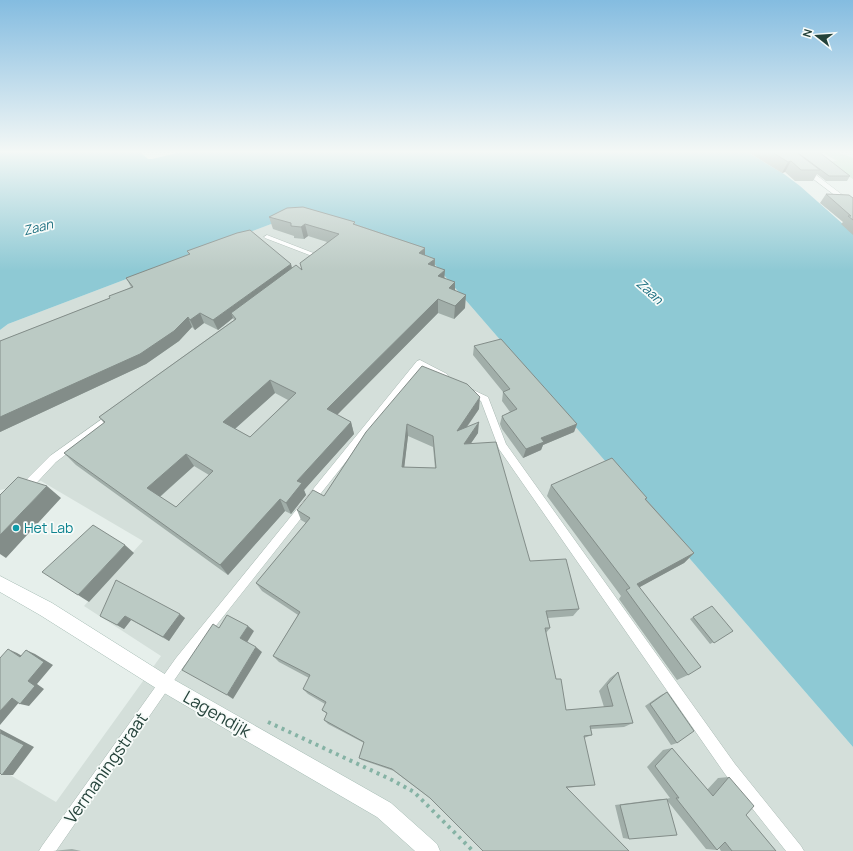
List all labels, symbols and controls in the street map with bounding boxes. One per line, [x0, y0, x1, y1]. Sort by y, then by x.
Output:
north arrow [797, 16, 837, 56]
text: N [799, 27, 815, 39]
water label: Zaan [21, 214, 56, 239]
water label: Zaan [633, 274, 668, 309]
place label: Het Lab [24, 518, 73, 537]
marker: Het Lab [11, 523, 21, 533]
street label: Lagendijk [179, 685, 256, 742]
street label: Vermaningstraat [59, 707, 153, 828]

